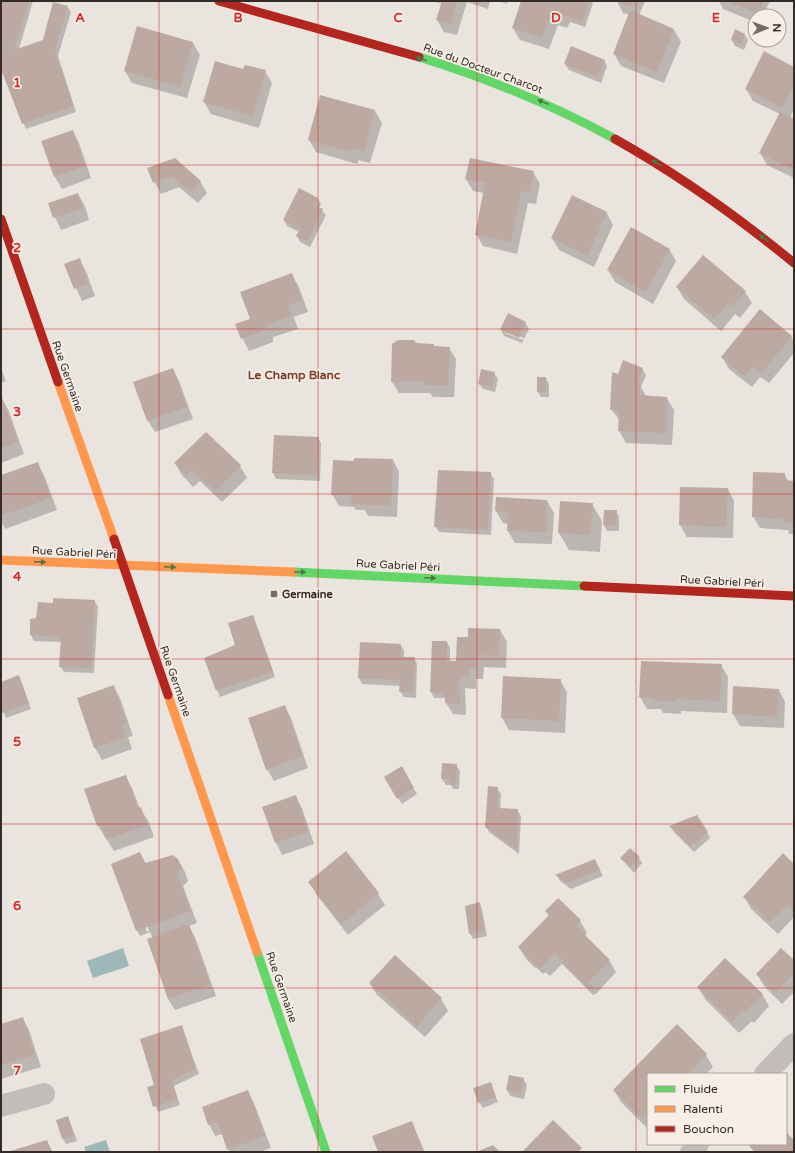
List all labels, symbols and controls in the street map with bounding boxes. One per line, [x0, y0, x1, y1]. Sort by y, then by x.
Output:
north arrow [747, 8, 787, 48]
text: A [75, 10, 85, 26]
text: B [233, 10, 243, 26]
text: C [393, 10, 403, 26]
text: D [551, 10, 561, 26]
text: E [712, 10, 720, 26]
text: N [770, 23, 783, 32]
street label: Rue du Docteur Charcot [421, 41, 544, 96]
one-way arrow [414, 55, 426, 61]
text: 1 [13, 75, 21, 91]
one-way arrow [537, 99, 549, 105]
one-way arrow [652, 160, 663, 167]
one-way arrow [759, 234, 769, 242]
text: 2 [13, 240, 21, 256]
street label: Rue Germaine [49, 339, 86, 413]
district label: Le Champ Blanc [248, 368, 341, 383]
text: 3 [13, 404, 21, 420]
street label: Rue Gabriel Péri [32, 544, 116, 561]
street label: Rue Gabriel Péri [356, 557, 440, 574]
one-way arrow [34, 559, 47, 565]
one-way arrow [164, 564, 176, 571]
one-way arrow [294, 568, 306, 575]
text: 4 [13, 569, 22, 585]
street label: Rue Gabriel Péri [680, 573, 764, 590]
one-way arrow [424, 575, 436, 582]
place label: Germaine [282, 588, 333, 601]
marker: Germaine [269, 589, 279, 599]
street label: Rue Germaine [157, 644, 194, 718]
text: 5 [13, 734, 21, 750]
text: 6 [13, 898, 21, 914]
street label: Rue Germaine [263, 950, 300, 1024]
text: 7 [13, 1063, 21, 1079]
legend [647, 1073, 787, 1145]
text: Fluide [683, 1082, 718, 1096]
text: Ralenti [683, 1102, 723, 1116]
text: Bouchon [683, 1122, 734, 1136]

